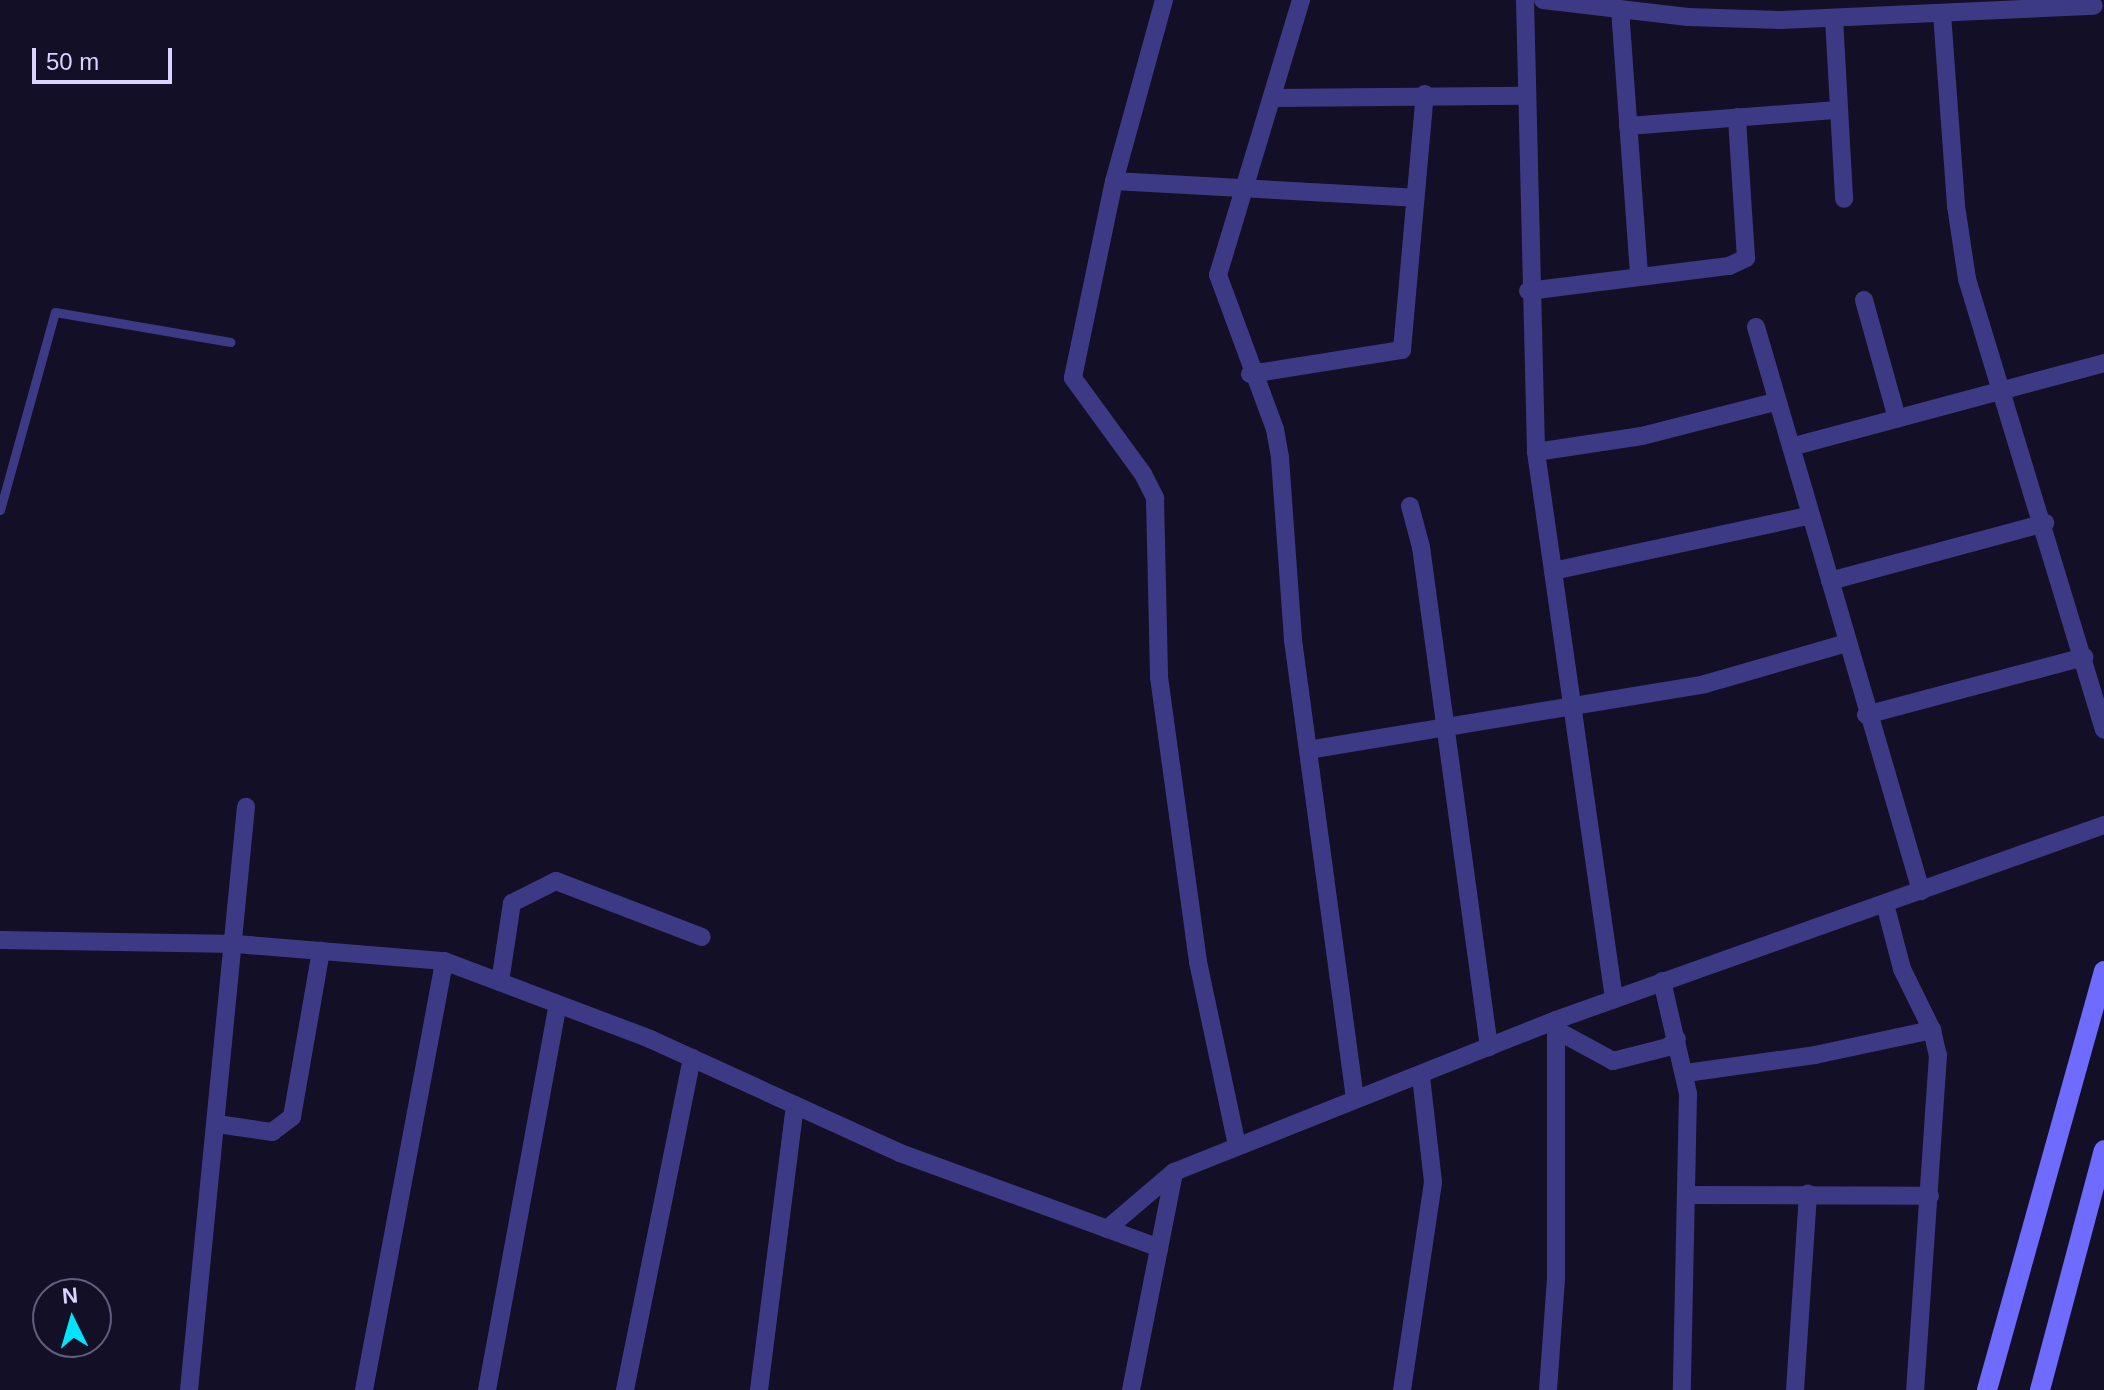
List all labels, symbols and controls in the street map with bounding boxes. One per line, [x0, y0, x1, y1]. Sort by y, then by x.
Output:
scale bar [36, 32, 176, 82]
text: 50 m [46, 48, 99, 75]
north arrow [32, 1278, 112, 1358]
text: N [61, 1282, 79, 1309]

